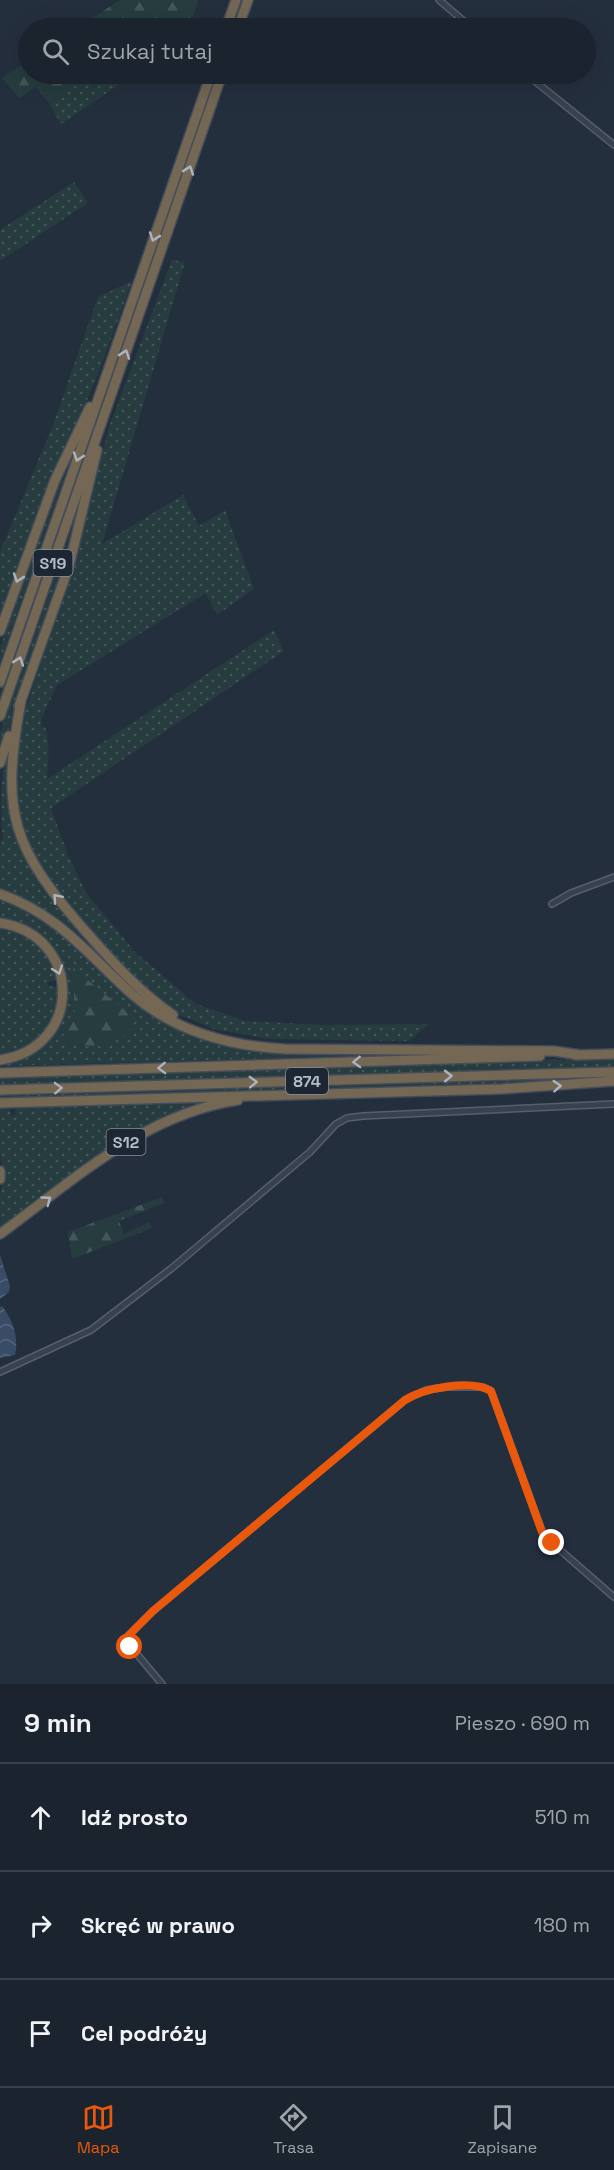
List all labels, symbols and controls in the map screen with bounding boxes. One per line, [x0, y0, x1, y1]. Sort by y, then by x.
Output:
search box [18, 18, 596, 84]
icon: search [39, 35, 72, 68]
text: Szukaj tutaj [87, 37, 212, 65]
one-way arrow [182, 165, 195, 176]
one-way arrow [149, 231, 162, 242]
one-way arrow [118, 349, 131, 360]
one-way arrow [73, 451, 86, 462]
road number: S19 [34, 550, 72, 576]
one-way arrow [13, 573, 26, 583]
one-way arrow [12, 656, 25, 667]
one-way arrow [53, 894, 64, 905]
one-way arrow [51, 964, 64, 974]
one-way arrow [352, 1055, 361, 1068]
one-way arrow [157, 1061, 166, 1074]
road number: 874 [286, 1068, 328, 1094]
one-way arrow [444, 1070, 453, 1083]
one-way arrow [249, 1076, 258, 1089]
one-way arrow [553, 1080, 562, 1093]
one-way arrow [54, 1082, 63, 1095]
road number: S12 [106, 1129, 146, 1155]
one-way arrow [41, 1196, 52, 1207]
route end [538, 1529, 564, 1555]
route start [116, 1633, 142, 1659]
text: 9 min [24, 1706, 92, 1740]
text: Pieszo · 690 m [455, 1710, 590, 1736]
icon: ahead [24, 1801, 57, 1834]
text: Idź prosto [81, 1803, 188, 1831]
text: 510 m [535, 1804, 590, 1830]
icon: right [24, 1909, 57, 1942]
text: Skręć w prawo [81, 1911, 235, 1939]
text: 180 m [534, 1912, 590, 1938]
icon: arrive [24, 2017, 57, 2050]
text: Cel podróży [81, 2019, 207, 2047]
tab: Mapa [77, 2101, 119, 2158]
tab: Trasa [273, 2101, 314, 2158]
tab: Zapisane [468, 2101, 537, 2158]

